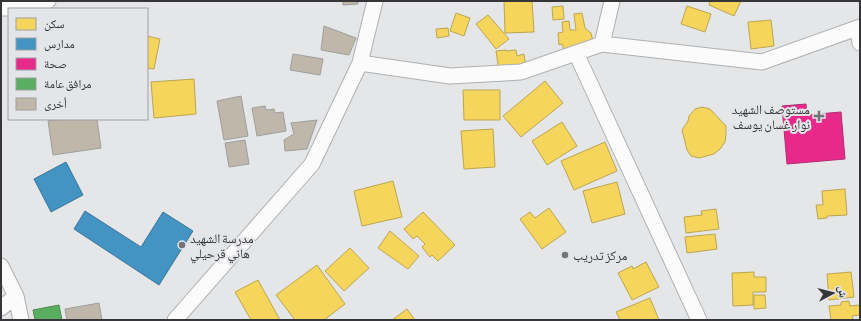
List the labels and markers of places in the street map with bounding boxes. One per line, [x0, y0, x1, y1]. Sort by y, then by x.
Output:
place label: مستوصف الشهيد نوار غسان يوسف [732, 102, 810, 133]
marker: مستوصف الشهيد نوار غسان يوسف [813, 110, 825, 122]
place label: مدرسة الشهيد هاني قرحيلي [190, 231, 254, 264]
marker: مدرسة الشهيد هاني قرحيلي [177, 240, 187, 250]
place label: مركز تدريب [573, 248, 627, 264]
marker: مركز تدريب [560, 250, 570, 260]

